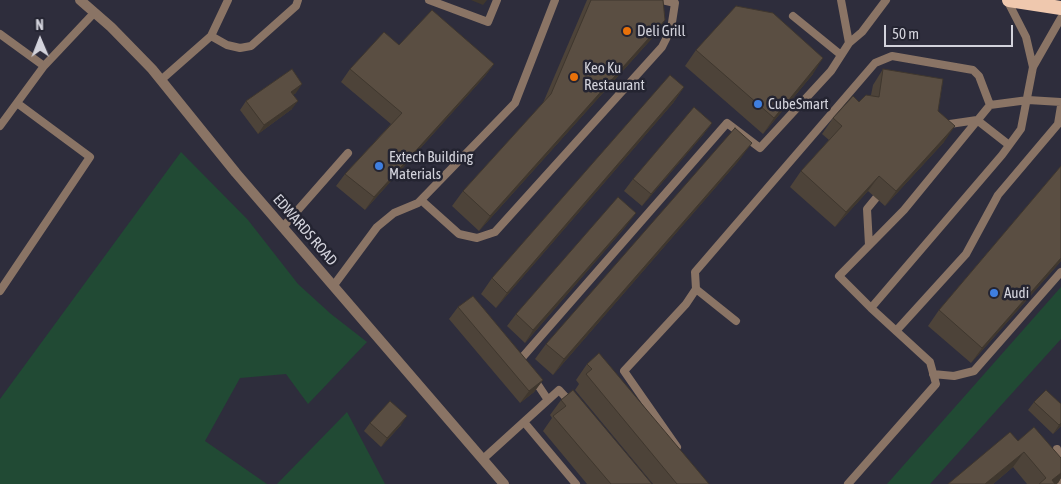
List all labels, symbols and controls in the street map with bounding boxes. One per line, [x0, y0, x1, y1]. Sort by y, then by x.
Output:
north arrow [15, 15, 65, 65]
scale bar [886, 15, 1015, 47]
text: N [35, 17, 44, 33]
place label: Deli Grill [637, 22, 685, 40]
marker: Deli Grill [621, 25, 633, 37]
text: 50 m [892, 25, 919, 42]
place label: Keo Ku Restaurant [584, 59, 645, 94]
marker: Keo Ku Restaurant [568, 71, 580, 83]
place label: CubeSmart [768, 95, 829, 113]
marker: CubeSmart [752, 98, 764, 110]
place label: Extech Building Materials [389, 148, 473, 183]
marker: Extech Building Materials [373, 160, 385, 172]
street label: EDWARDS ROAD [269, 191, 341, 269]
place label: Audi [1004, 284, 1029, 302]
marker: Audi [988, 287, 1000, 299]

